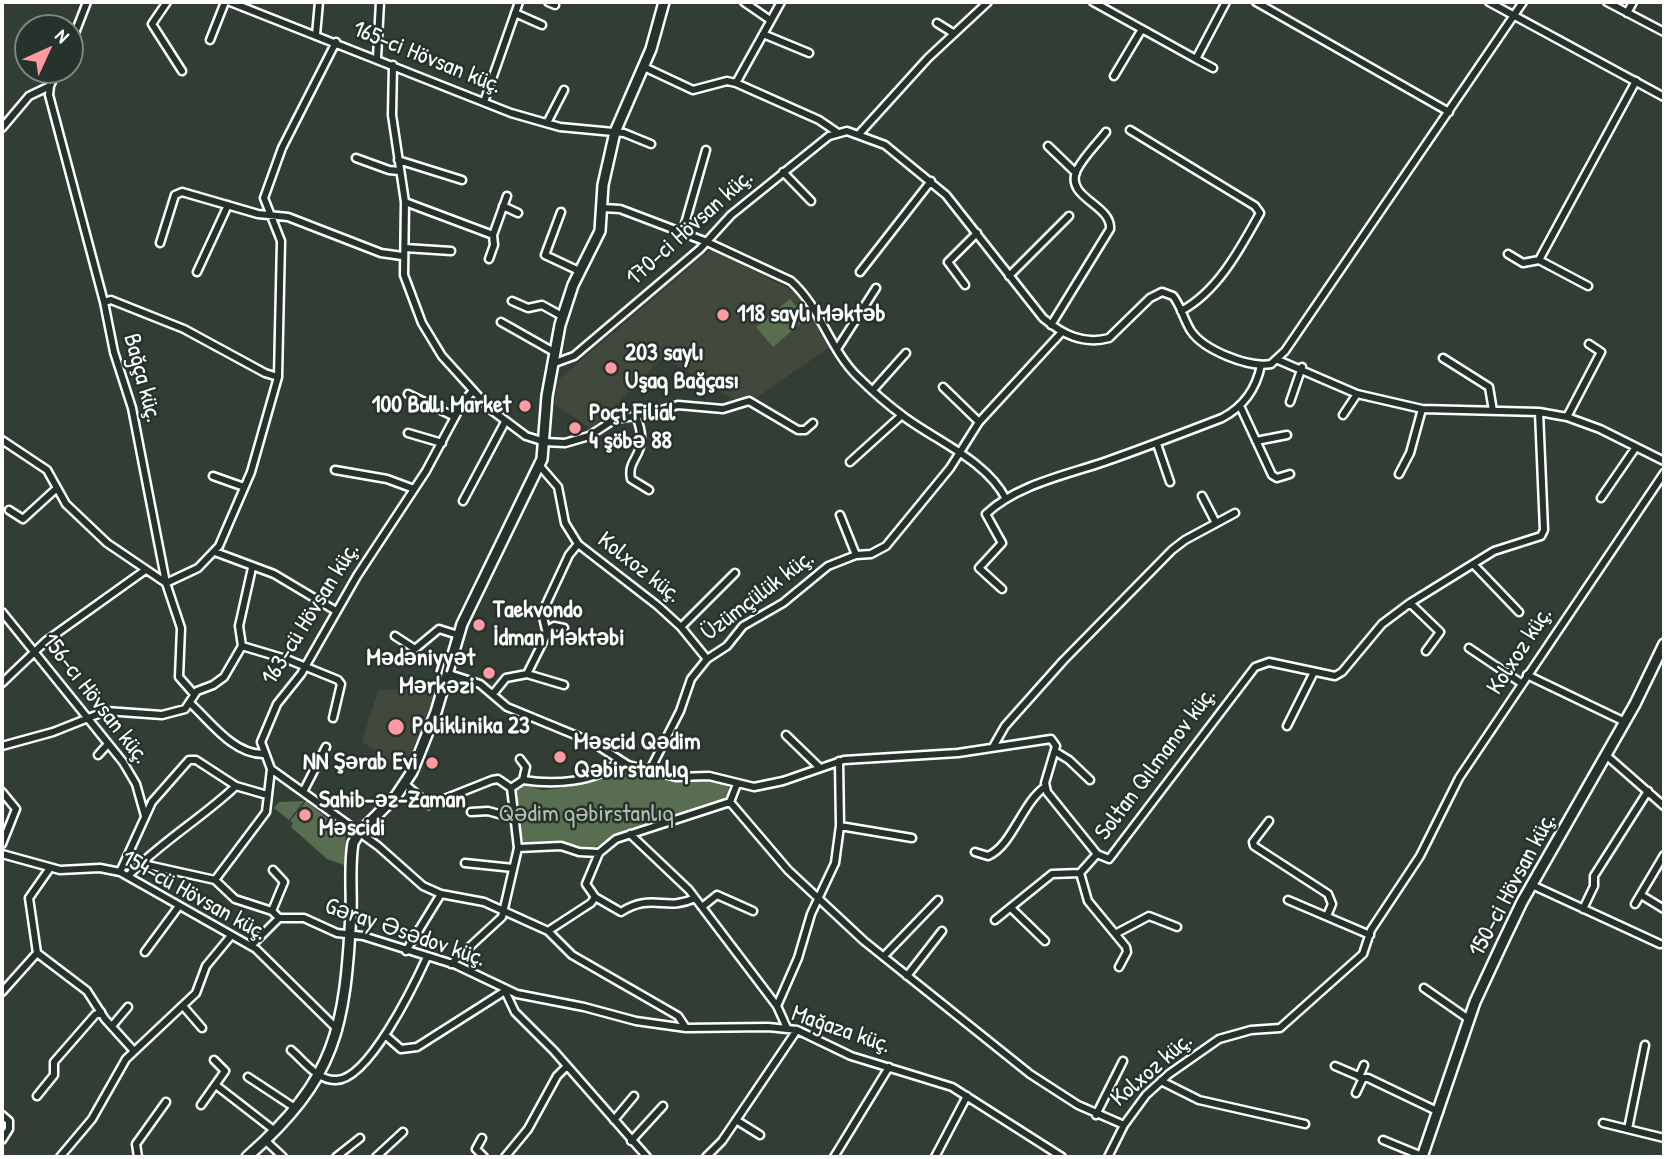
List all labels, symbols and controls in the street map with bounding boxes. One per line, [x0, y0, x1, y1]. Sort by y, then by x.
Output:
north arrow [14, 14, 84, 84]
street label: 165-ci Hövsan küç. [348, 15, 506, 101]
text: N [50, 23, 75, 48]
street label: 170-ci Hövsan küç. [621, 164, 759, 292]
place label: 118 saylı Məktəb [737, 301, 885, 329]
marker: 118 saylı Məktəb [715, 307, 731, 323]
street label: Bağça küç. [116, 331, 168, 425]
place label: 203 saylı Uşaq Bağçası [625, 340, 739, 396]
marker: 203 saylı Uşaq Bağçası [603, 360, 619, 376]
place label: 100 Ballı Market [372, 392, 511, 420]
marker: 100 Ballı Market [517, 398, 533, 414]
place label: Poçt Filial 4 şöbə 88 [589, 400, 675, 456]
marker: Poçt Filial 4 şöbə 88 [567, 420, 583, 436]
street label: Kolxoz küç. [591, 526, 687, 610]
street label: 163-cü Hövsan küç. [256, 537, 366, 691]
street label: Üzümçülük küç. [696, 544, 820, 648]
place label: Taekvondo İdman Məktəbi [493, 597, 625, 653]
street label: Kolxoz küç. [1481, 602, 1559, 700]
marker: Taekvondo İdman Məktəbi [471, 617, 487, 633]
street label: 156-cı Hövsan küç. [35, 628, 155, 770]
place label: Mədəniyyət Mərkəzi [367, 645, 475, 701]
marker: Mədəniyyət Mərkəzi [481, 665, 497, 681]
street label: Soltan Qılmanov küç. [1089, 682, 1223, 846]
place label: Poliklinika 23 [412, 713, 530, 741]
marker: Poliklinika 23 [386, 717, 406, 737]
place label: Məscid Qədim Qəbirstanlıq [574, 729, 701, 785]
place label: NN Şərab Evi [303, 749, 418, 777]
marker: Məscid Qədim Qəbirstanlıq [552, 749, 568, 765]
marker: NN Şərab Evi [424, 755, 440, 771]
place label: Sahib-əz-Zaman Məscidi [319, 787, 466, 843]
park label: Qədim qəbirstanlıq [498, 801, 674, 829]
marker: Sahib-əz-Zaman Məscidi [297, 807, 313, 823]
street label: 150-ci Hövsan küç. [1463, 808, 1563, 962]
street label: 154-cü Hövsan küç. [116, 844, 272, 948]
street label: Gəray Əsədov küç. [321, 892, 489, 974]
street label: Mağaza küç. [788, 1000, 894, 1060]
street label: Kolxoz küç. [1105, 1027, 1199, 1113]

